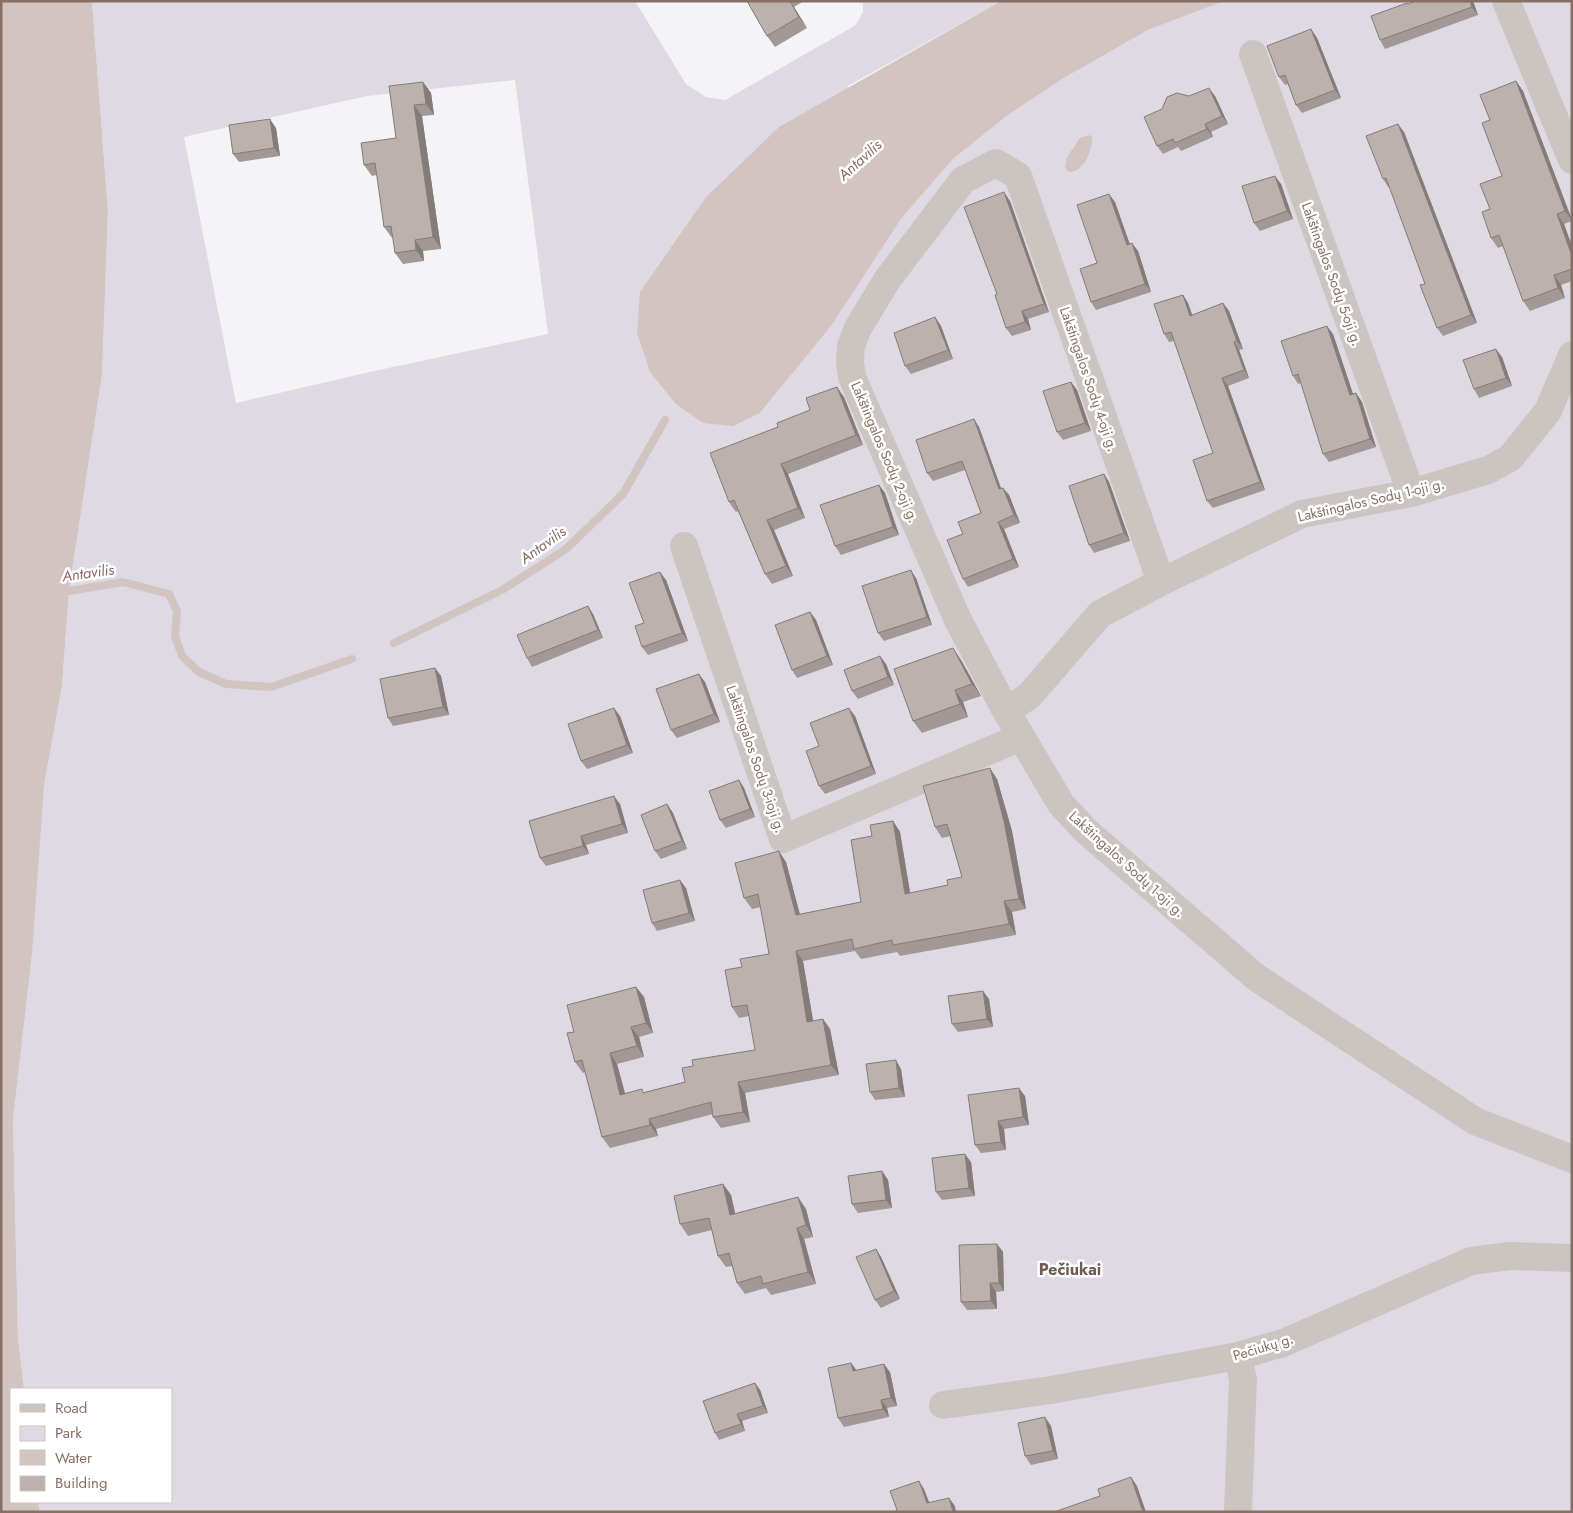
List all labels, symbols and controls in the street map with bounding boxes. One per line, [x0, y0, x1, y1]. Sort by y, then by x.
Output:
water label: Antavilis [833, 134, 887, 186]
street label: Lakštingalos Sodų 5-oji g. [1297, 199, 1367, 349]
street label: Lakštingalos Sodų 4-oji g. [1055, 304, 1123, 454]
street label: Lakštingalos Sodų 2-oji g. [846, 378, 924, 526]
street label: Lakštingalos Sodų 1-oji g. [1296, 473, 1446, 527]
water label: Antavilis [515, 521, 571, 570]
water label: Antavilis [60, 558, 115, 588]
street label: Lakštingalos Sodų 3-ioji g. [721, 683, 791, 835]
street label: Lakštingalos Sodų 1-oji g. [1065, 806, 1189, 922]
district label: Pečiukai [1039, 1258, 1101, 1281]
street label: Pečiukų g. [1230, 1328, 1296, 1366]
legend [10, 1388, 172, 1503]
text: Road [55, 1397, 87, 1419]
text: Park [55, 1422, 82, 1444]
text: Water [55, 1447, 93, 1469]
text: Building [55, 1472, 107, 1494]

